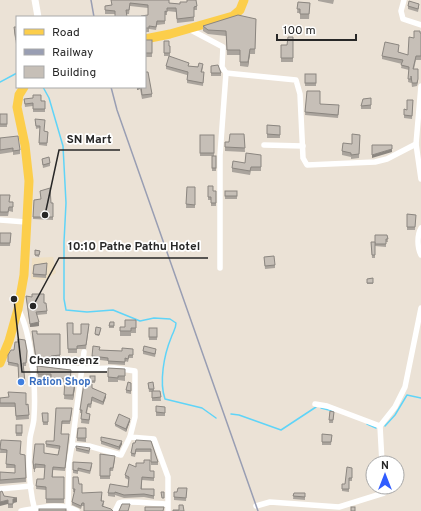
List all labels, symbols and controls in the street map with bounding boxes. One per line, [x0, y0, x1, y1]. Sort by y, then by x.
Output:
legend [16, 16, 146, 88]
scale bar [277, 16, 356, 42]
text: 100 m [283, 23, 316, 39]
text: Road [52, 25, 80, 41]
text: Railway [52, 45, 93, 61]
text: Building [52, 65, 96, 81]
callout: SN Mart [59, 126, 120, 150]
text: SN Mart [66, 132, 112, 148]
callout: 10:10 Pathe Pathu Hotel [59, 234, 208, 258]
text: 10:10 Pathe Pathu Hotel [68, 239, 200, 255]
callout: Chemmeenz [22, 348, 107, 372]
text: Chemmeenz [29, 353, 99, 369]
place label: Ration Shop [29, 375, 91, 389]
marker: Ration Shop [16, 377, 26, 387]
north arrow [365, 455, 405, 495]
text: N [381, 459, 389, 473]

